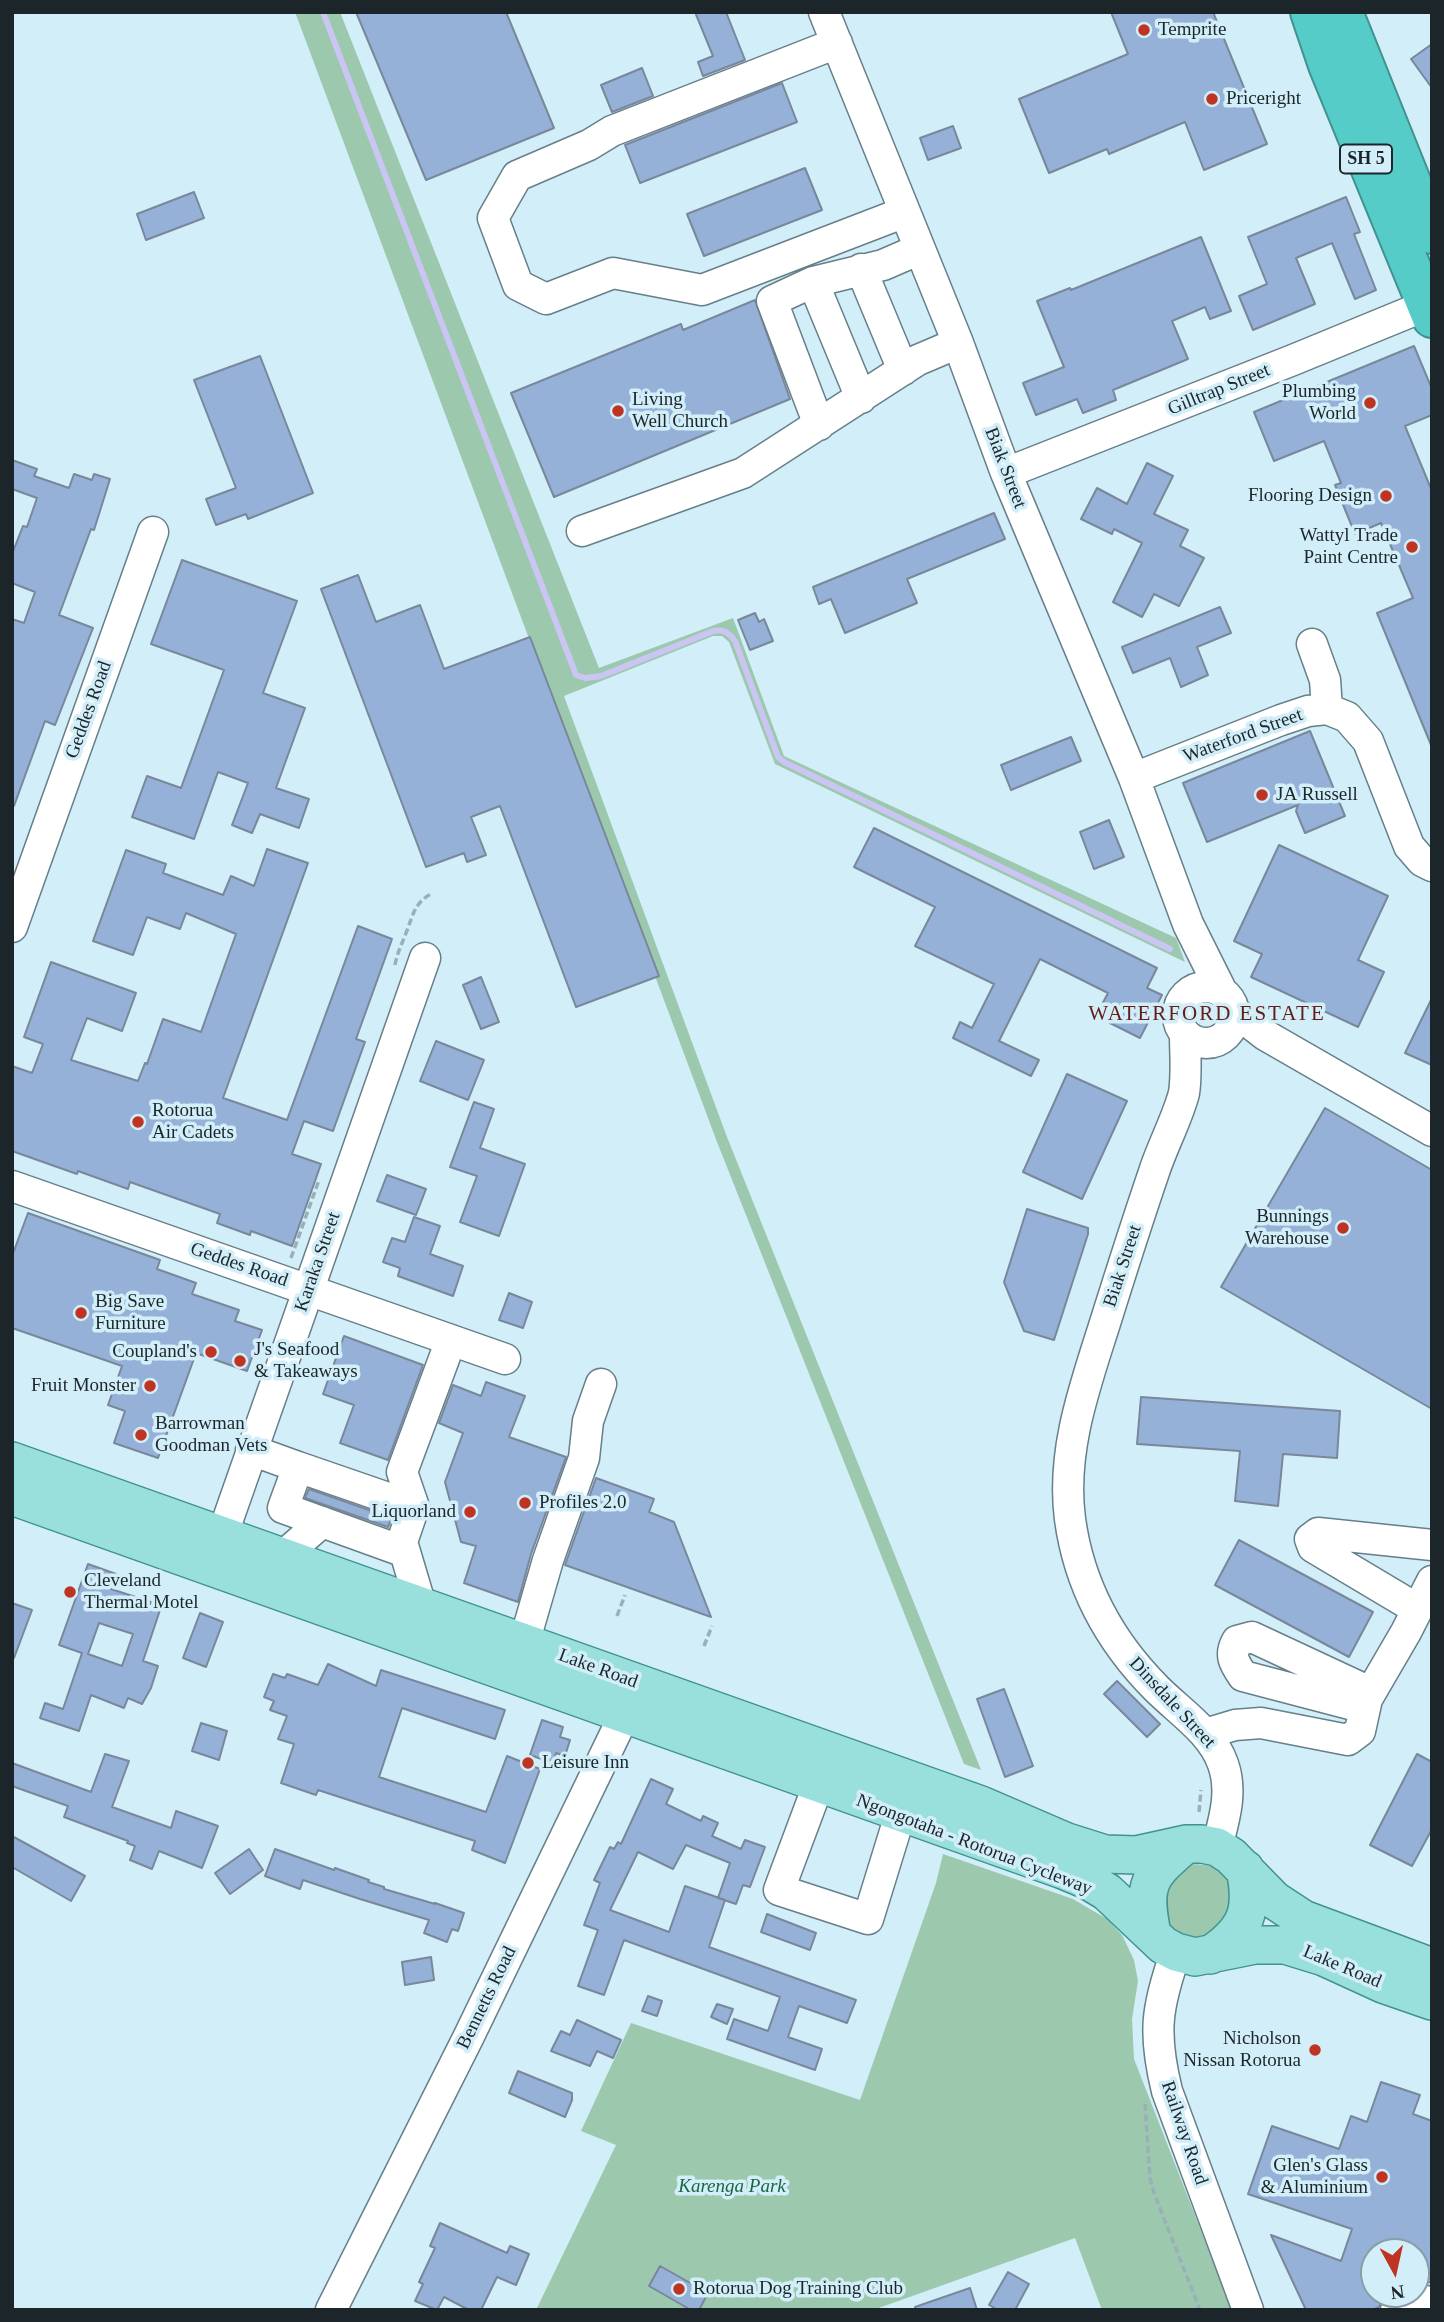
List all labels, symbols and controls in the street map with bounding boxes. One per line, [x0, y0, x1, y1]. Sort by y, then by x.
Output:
place label: Temprite [1158, 19, 1226, 41]
marker: Temprite [1136, 22, 1152, 38]
place label: Priceright [1226, 88, 1301, 110]
marker: Priceright [1204, 91, 1220, 107]
road number: SH 5 [1340, 144, 1392, 174]
street label: Gilltrap Street [1165, 359, 1273, 421]
place label: Plumbing World [1282, 381, 1356, 425]
place label: Living Well Church [632, 389, 728, 433]
marker: Plumbing World [1362, 395, 1378, 411]
marker: Living Well Church [610, 403, 626, 419]
street label: Biak Street [979, 424, 1031, 512]
place label: Flooring Design [1248, 485, 1372, 507]
marker: Flooring Design [1378, 488, 1394, 504]
place label: Wattyl Trade Paint Centre [1299, 525, 1398, 569]
marker: Wattyl Trade Paint Centre [1404, 539, 1420, 555]
street label: Geddes Road [61, 658, 117, 762]
street label: Waterford Street [1180, 704, 1306, 768]
place label: JA Russell [1276, 784, 1358, 806]
marker: JA Russell [1254, 787, 1270, 803]
district label: WATERFORD ESTATE [1090, 1001, 1324, 1027]
place label: Rotorua Air Cadets [152, 1100, 234, 1144]
marker: Rotorua Air Cadets [130, 1114, 146, 1130]
place label: Bunnings Warehouse [1245, 1206, 1329, 1250]
street label: Karaka Street [290, 1209, 346, 1315]
marker: Bunnings Warehouse [1335, 1220, 1351, 1236]
street label: Biak Street [1099, 1222, 1147, 1310]
street label: Geddes Road [187, 1238, 291, 1292]
place label: Big Save Furniture [95, 1291, 166, 1335]
marker: Big Save Furniture [73, 1305, 89, 1321]
place label: J's Seafood & Takeaways [254, 1339, 358, 1383]
place label: Coupland's [112, 1341, 197, 1363]
marker: Coupland's [203, 1344, 219, 1360]
marker: J's Seafood & Takeaways [232, 1353, 248, 1369]
place label: Fruit Monster [31, 1375, 136, 1397]
marker: Fruit Monster [142, 1378, 158, 1394]
place label: Barrowman Goodman Vets [155, 1413, 267, 1457]
marker: Barrowman Goodman Vets [133, 1427, 149, 1443]
place label: Profiles 2.0 [539, 1492, 627, 1514]
marker: Profiles 2.0 [517, 1495, 533, 1511]
place label: Liquorland [372, 1501, 456, 1523]
marker: Liquorland [462, 1504, 478, 1520]
place label: Cleveland Thermal Motel [84, 1570, 198, 1614]
marker: Cleveland Thermal Motel [62, 1584, 78, 1600]
street label: Lake Road [555, 1644, 641, 1694]
street label: Dinsdale Street [1124, 1653, 1220, 1753]
place label: Leisure Inn [542, 1752, 629, 1774]
marker: Leisure Inn [520, 1755, 536, 1771]
street label: Ngongotaha - Rotorua Cycleway [853, 1789, 1095, 1901]
street label: Lake Road [1299, 1940, 1385, 1994]
street label: Bennetts Road [452, 1943, 522, 2053]
place label: Nicholson Nissan Rotorua [1183, 2028, 1301, 2072]
marker: Nicholson Nissan Rotorua [1307, 2042, 1323, 2058]
street label: Railway Road [1156, 2078, 1212, 2188]
place label: Glen's Glass & Aluminium [1261, 2155, 1368, 2199]
marker: Glen's Glass & Aluminium [1374, 2169, 1390, 2185]
park label: Karenga Park [678, 2176, 786, 2198]
north arrow [1360, 2238, 1430, 2308]
place label: Rotorua Dog Training Club [693, 2278, 903, 2300]
marker: Rotorua Dog Training Club [671, 2281, 687, 2297]
text: N [1389, 2281, 1406, 2304]

